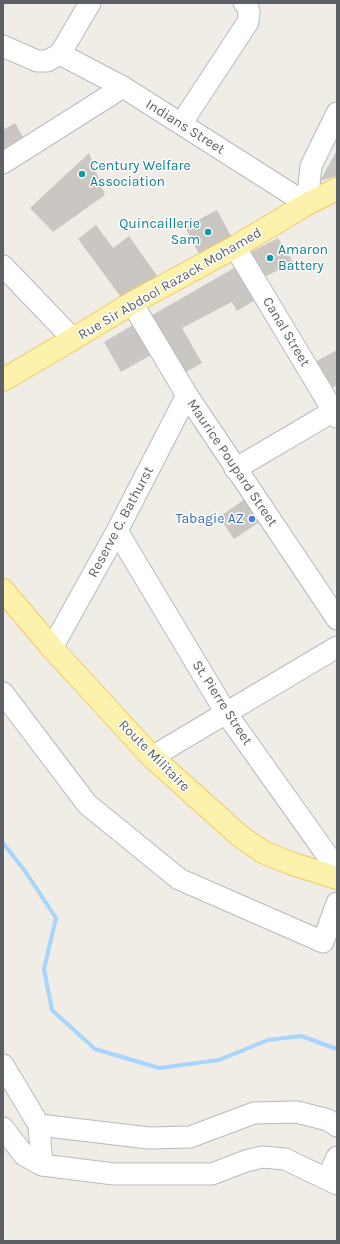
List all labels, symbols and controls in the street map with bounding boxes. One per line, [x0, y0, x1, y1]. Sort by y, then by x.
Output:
street label: Indians Street [142, 96, 228, 158]
place label: Century Welfare Association [90, 158, 191, 190]
marker: Century Welfare Association [77, 169, 87, 179]
place label: Quincaillerie Sam [119, 216, 200, 248]
street label: Rue Sir Abdool Razack Mohamed [75, 224, 265, 344]
marker: Quincaillerie Sam [203, 227, 213, 237]
place label: Amaron Battery [278, 242, 328, 274]
marker: Amaron Battery [265, 253, 275, 263]
street label: Canal Street [259, 294, 313, 370]
street label: Maurice Poupard Street [183, 396, 281, 530]
street label: Reserve C. Bathurst [85, 463, 157, 581]
place label: Tabagie AZ [176, 511, 244, 527]
marker: Tabagie AZ [247, 514, 257, 524]
street label: St. Pierre Street [188, 657, 256, 749]
street label: Route Militaire [115, 717, 193, 795]

